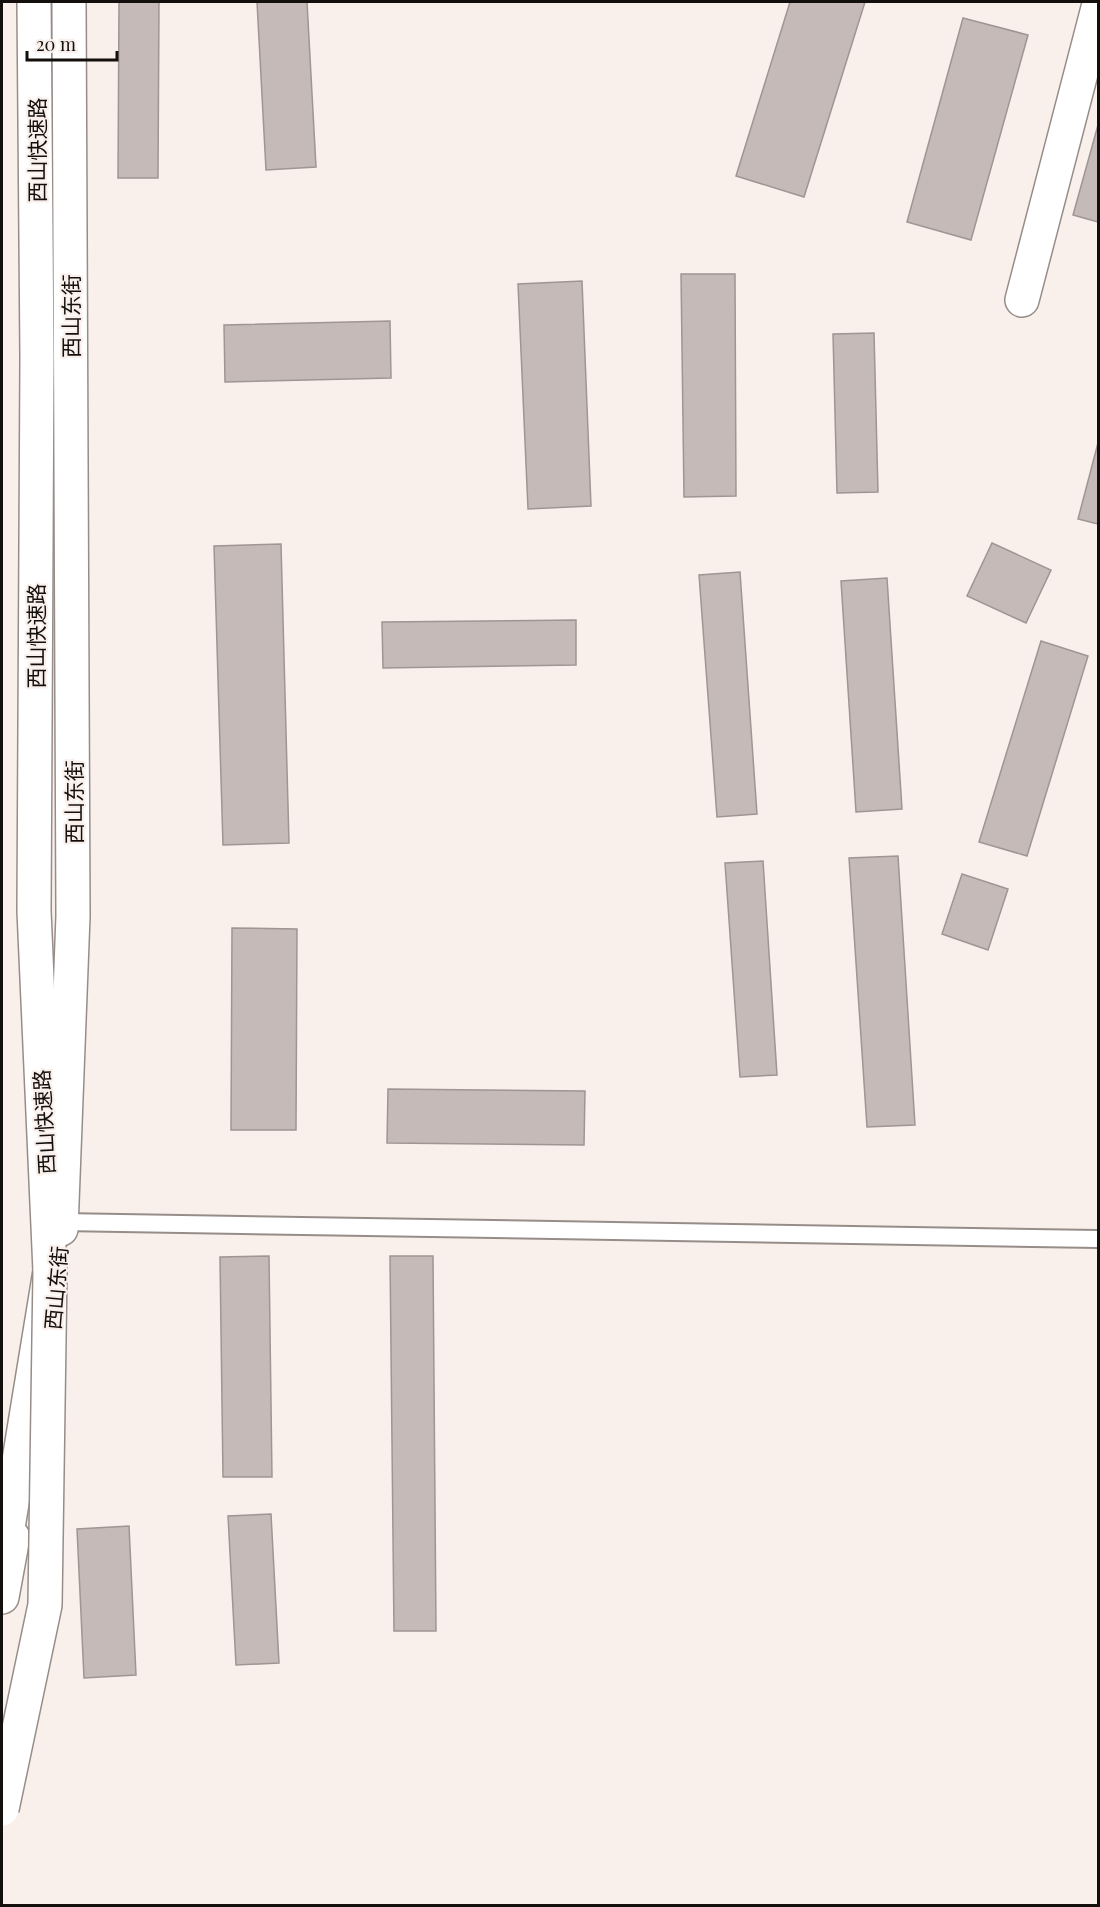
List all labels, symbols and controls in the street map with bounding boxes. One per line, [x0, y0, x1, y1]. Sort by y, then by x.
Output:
scale bar [27, 24, 117, 62]
text: 20 m [36, 32, 76, 56]
street label: 西山快速路 [22, 98, 50, 203]
street label: 西山东街 [56, 274, 84, 358]
street label: 西山快速路 [21, 584, 49, 689]
street label: 西山东街 [59, 760, 87, 844]
street label: 西山快速路 [26, 1069, 60, 1175]
street label: 西山东街 [37, 1245, 73, 1331]

